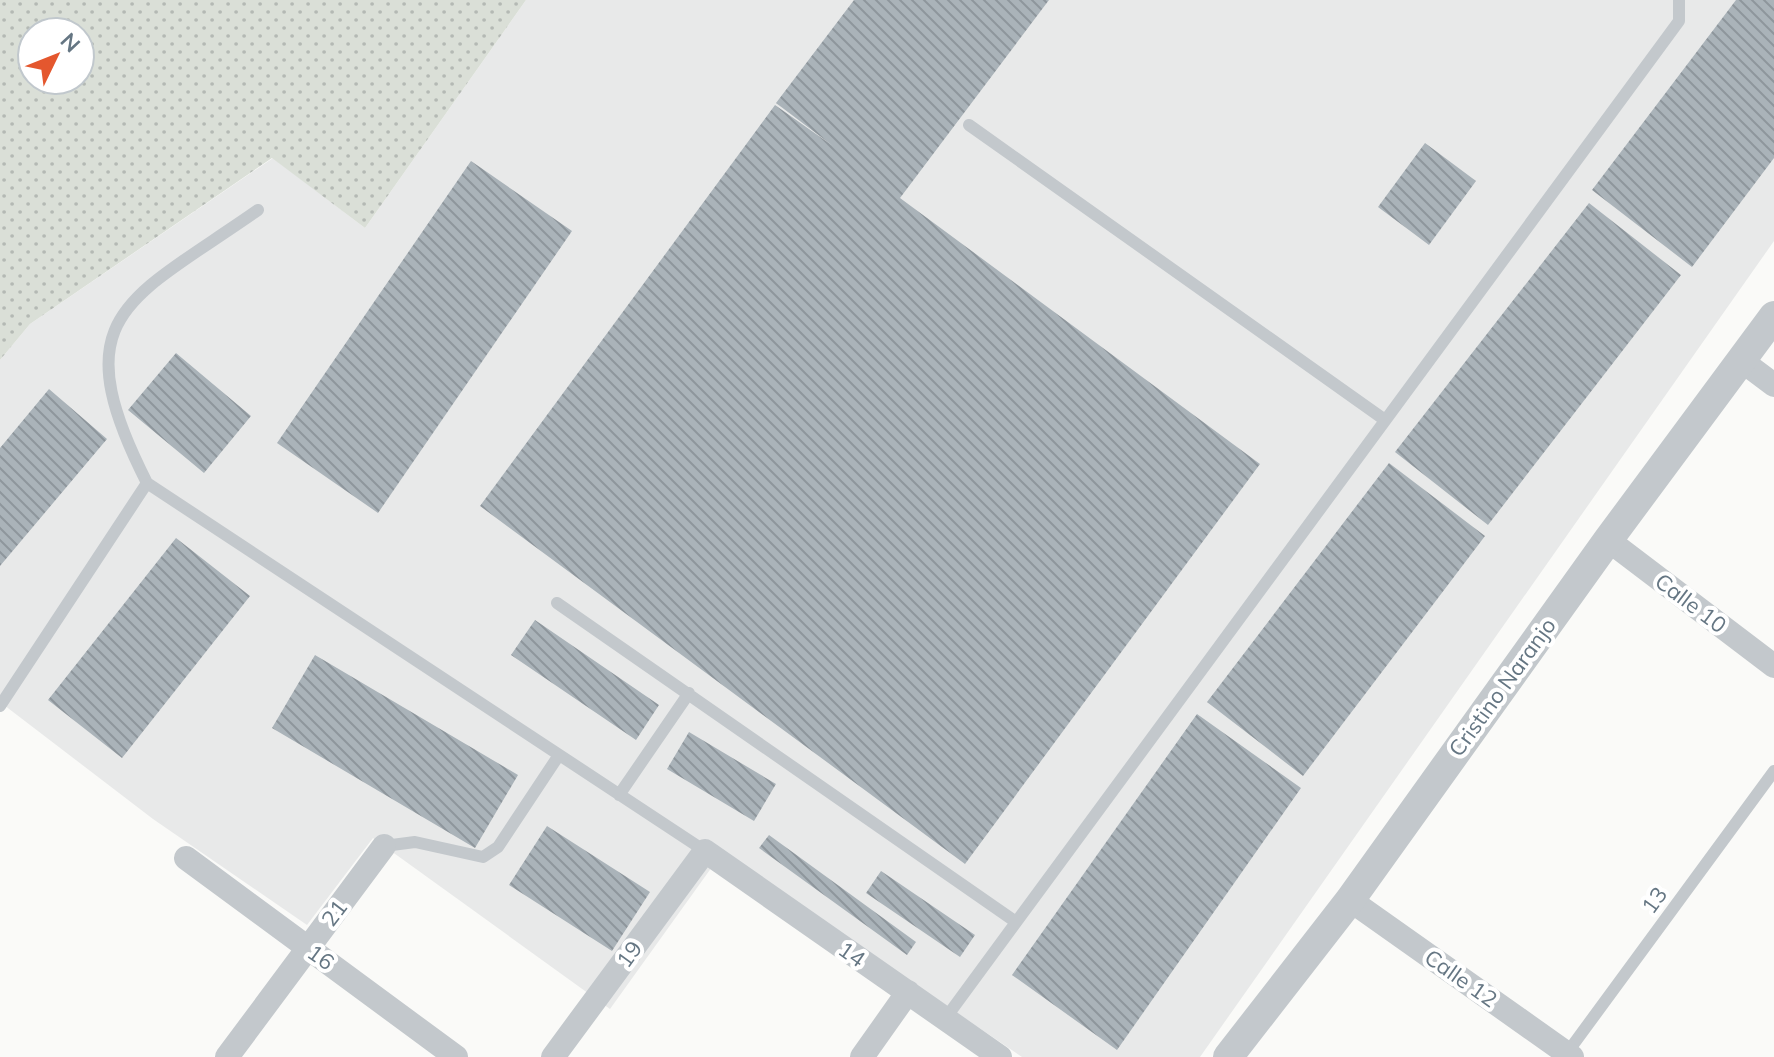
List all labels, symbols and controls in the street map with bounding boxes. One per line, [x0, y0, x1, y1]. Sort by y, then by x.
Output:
north arrow [16, 16, 96, 96]
text: N [55, 27, 87, 58]
street label: Calle 10 [1650, 567, 1732, 639]
street label: Cristino Naranjo [1442, 612, 1562, 762]
street label: 13 [1635, 881, 1673, 919]
street label: 21 [315, 894, 353, 932]
street label: 19 [610, 935, 648, 973]
street label: 14 [833, 935, 871, 973]
street label: 16 [302, 938, 340, 976]
street label: Calle 12 [1419, 943, 1503, 1013]

